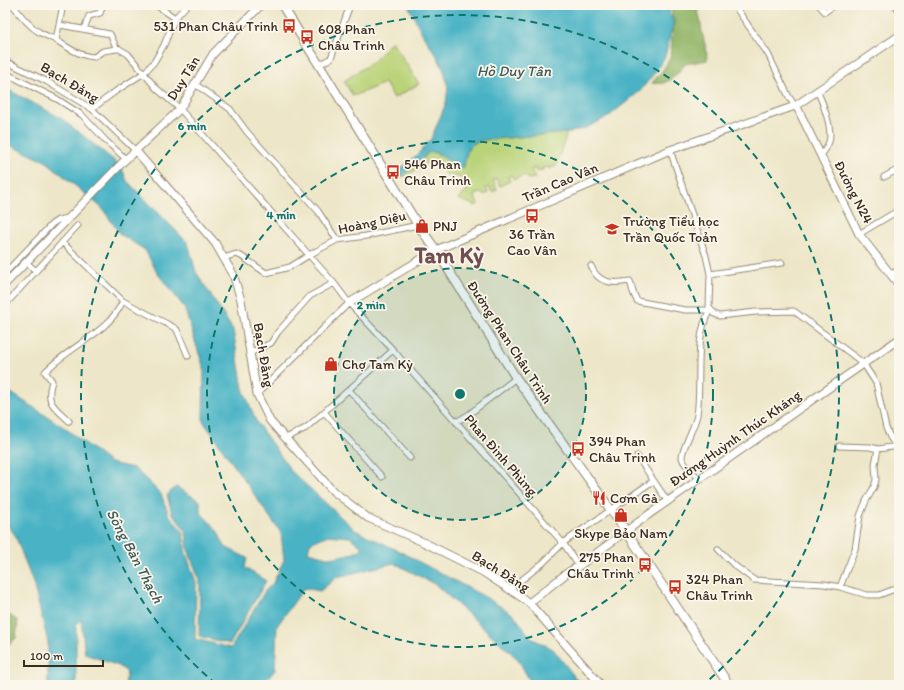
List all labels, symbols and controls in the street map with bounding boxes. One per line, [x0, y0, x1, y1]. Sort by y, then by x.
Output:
place label: 531 Phan Châu Trinh [154, 18, 279, 35]
bus stop icon: 531 Phan Châu Trinh [281, 18, 297, 34]
place label: 608 Phan Châu Trinh [318, 21, 385, 54]
bus stop icon: 608 Phan Châu Trinh [299, 29, 315, 45]
street label: Duy Tân [163, 52, 204, 104]
street label: Bạch Đằng [37, 58, 103, 107]
water label: Hồ Duy Tân [477, 62, 551, 80]
text: 6 min [178, 119, 207, 133]
place label: 546 Phan Châu Trinh [404, 156, 471, 189]
street label: Đường N24 [830, 158, 877, 227]
street label: Trần Cao Vân [520, 159, 601, 206]
bus stop icon: 546 Phan Châu Trinh [385, 164, 401, 180]
street label: Hoàng Diệu [336, 207, 408, 238]
text: 4 min [266, 208, 296, 222]
bus stop icon: 36 Trần Cao Vân [524, 208, 540, 224]
place label: Trường Tiểu học Trần Quốc Toản [623, 213, 719, 246]
shop icon: PNJ [414, 218, 430, 234]
place label: PNJ [433, 218, 457, 235]
school or university icon: Trường Tiểu học Trần Quốc Toản [604, 221, 620, 237]
place label: 36 Trần Cao Vân [507, 226, 557, 259]
district label: Tam Kỳ [413, 242, 484, 269]
street label: Đường Phan Châu Trinh [463, 278, 556, 407]
text: 2 min [357, 298, 386, 312]
street label: Bạch Đằng [249, 322, 278, 389]
shop icon: Chợ Tam Kỳ [323, 356, 339, 372]
place label: Chợ Tam Kỳ [342, 356, 413, 373]
street label: Đường Huỳnh Thúc Kháng [666, 386, 805, 490]
centre of rings [453, 387, 467, 401]
street label: Phan Đình Phùng [460, 411, 541, 500]
place label: 394 Phan Châu Trinh [589, 433, 656, 466]
bus stop icon: 394 Phan Châu Trinh [570, 441, 586, 457]
restaurant icon: Cơm Gà [591, 490, 607, 506]
place label: Cơm Gà [610, 490, 659, 507]
water label: Sông Bàn Thạch [103, 506, 167, 606]
shop icon: Skype Bảo Nam [613, 507, 629, 523]
place label: Skype Bảo Nam [574, 525, 668, 542]
street label: Bạch Đằng [469, 547, 534, 596]
place label: 275 Phan Châu Trinh [567, 549, 635, 582]
bus stop icon: 275 Phan Châu Trinh [637, 557, 653, 573]
place label: 324 Phan Châu Trinh [686, 571, 753, 604]
bus stop icon: 324 Phan Châu Trinh [667, 579, 683, 595]
scale bar [24, 642, 103, 668]
text: 100 m [30, 649, 63, 663]

